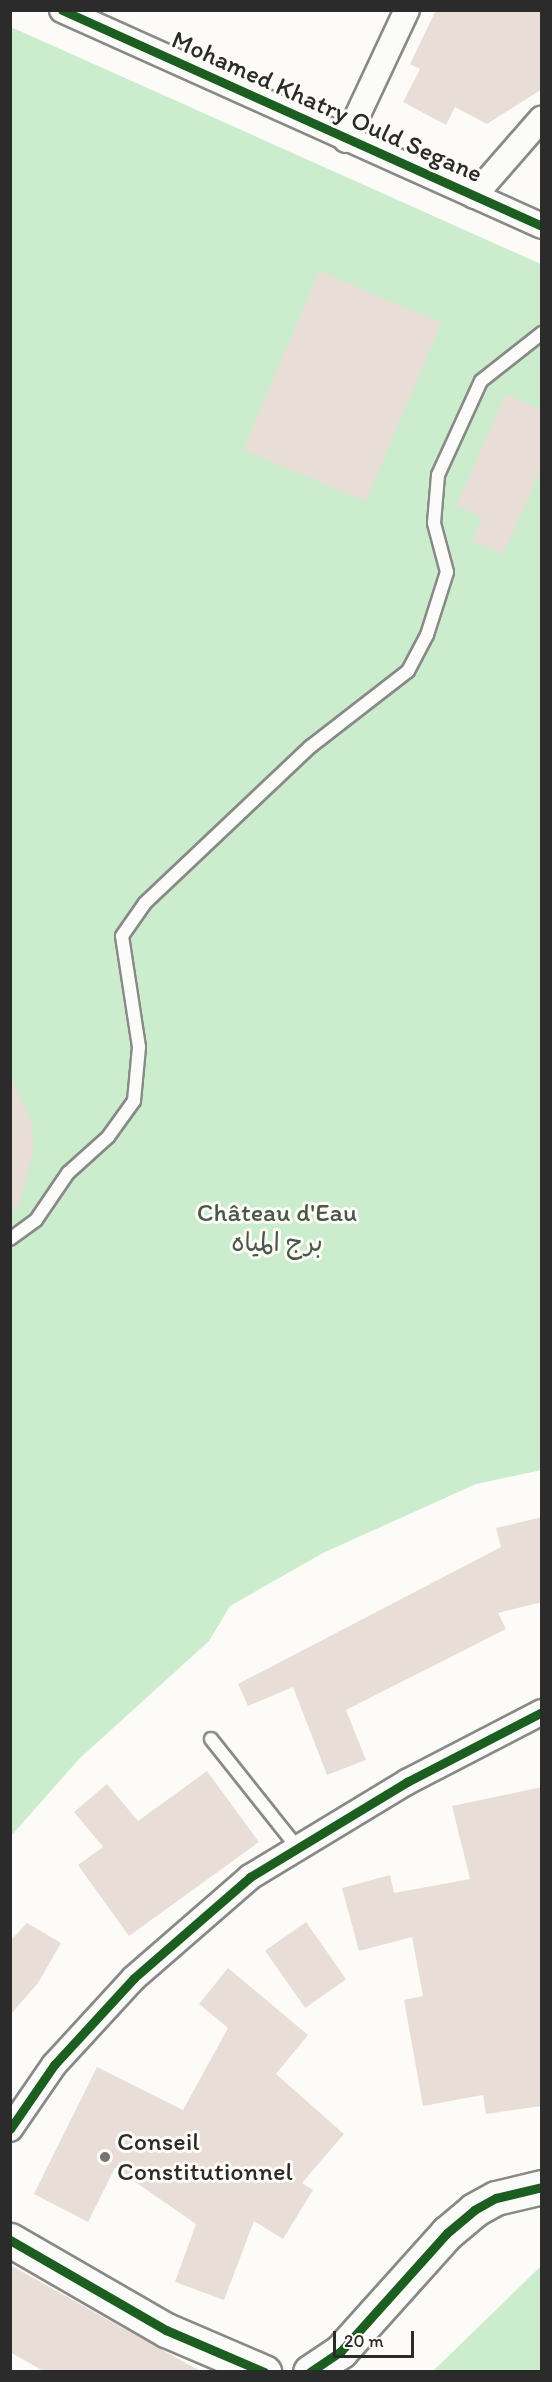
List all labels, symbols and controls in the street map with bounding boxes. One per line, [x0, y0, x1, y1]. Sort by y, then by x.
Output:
street label: Mohamed Khatry Ould Segane [167, 24, 487, 190]
park label: Château d'Eau برج المياه [197, 1197, 357, 1258]
place label: Conseil Constitutionnel [117, 2126, 293, 2188]
marker: Conseil Constitutionnel [98, 2150, 112, 2164]
scale bar [336, 2319, 417, 2357]
text: 20 m [344, 2330, 384, 2352]

